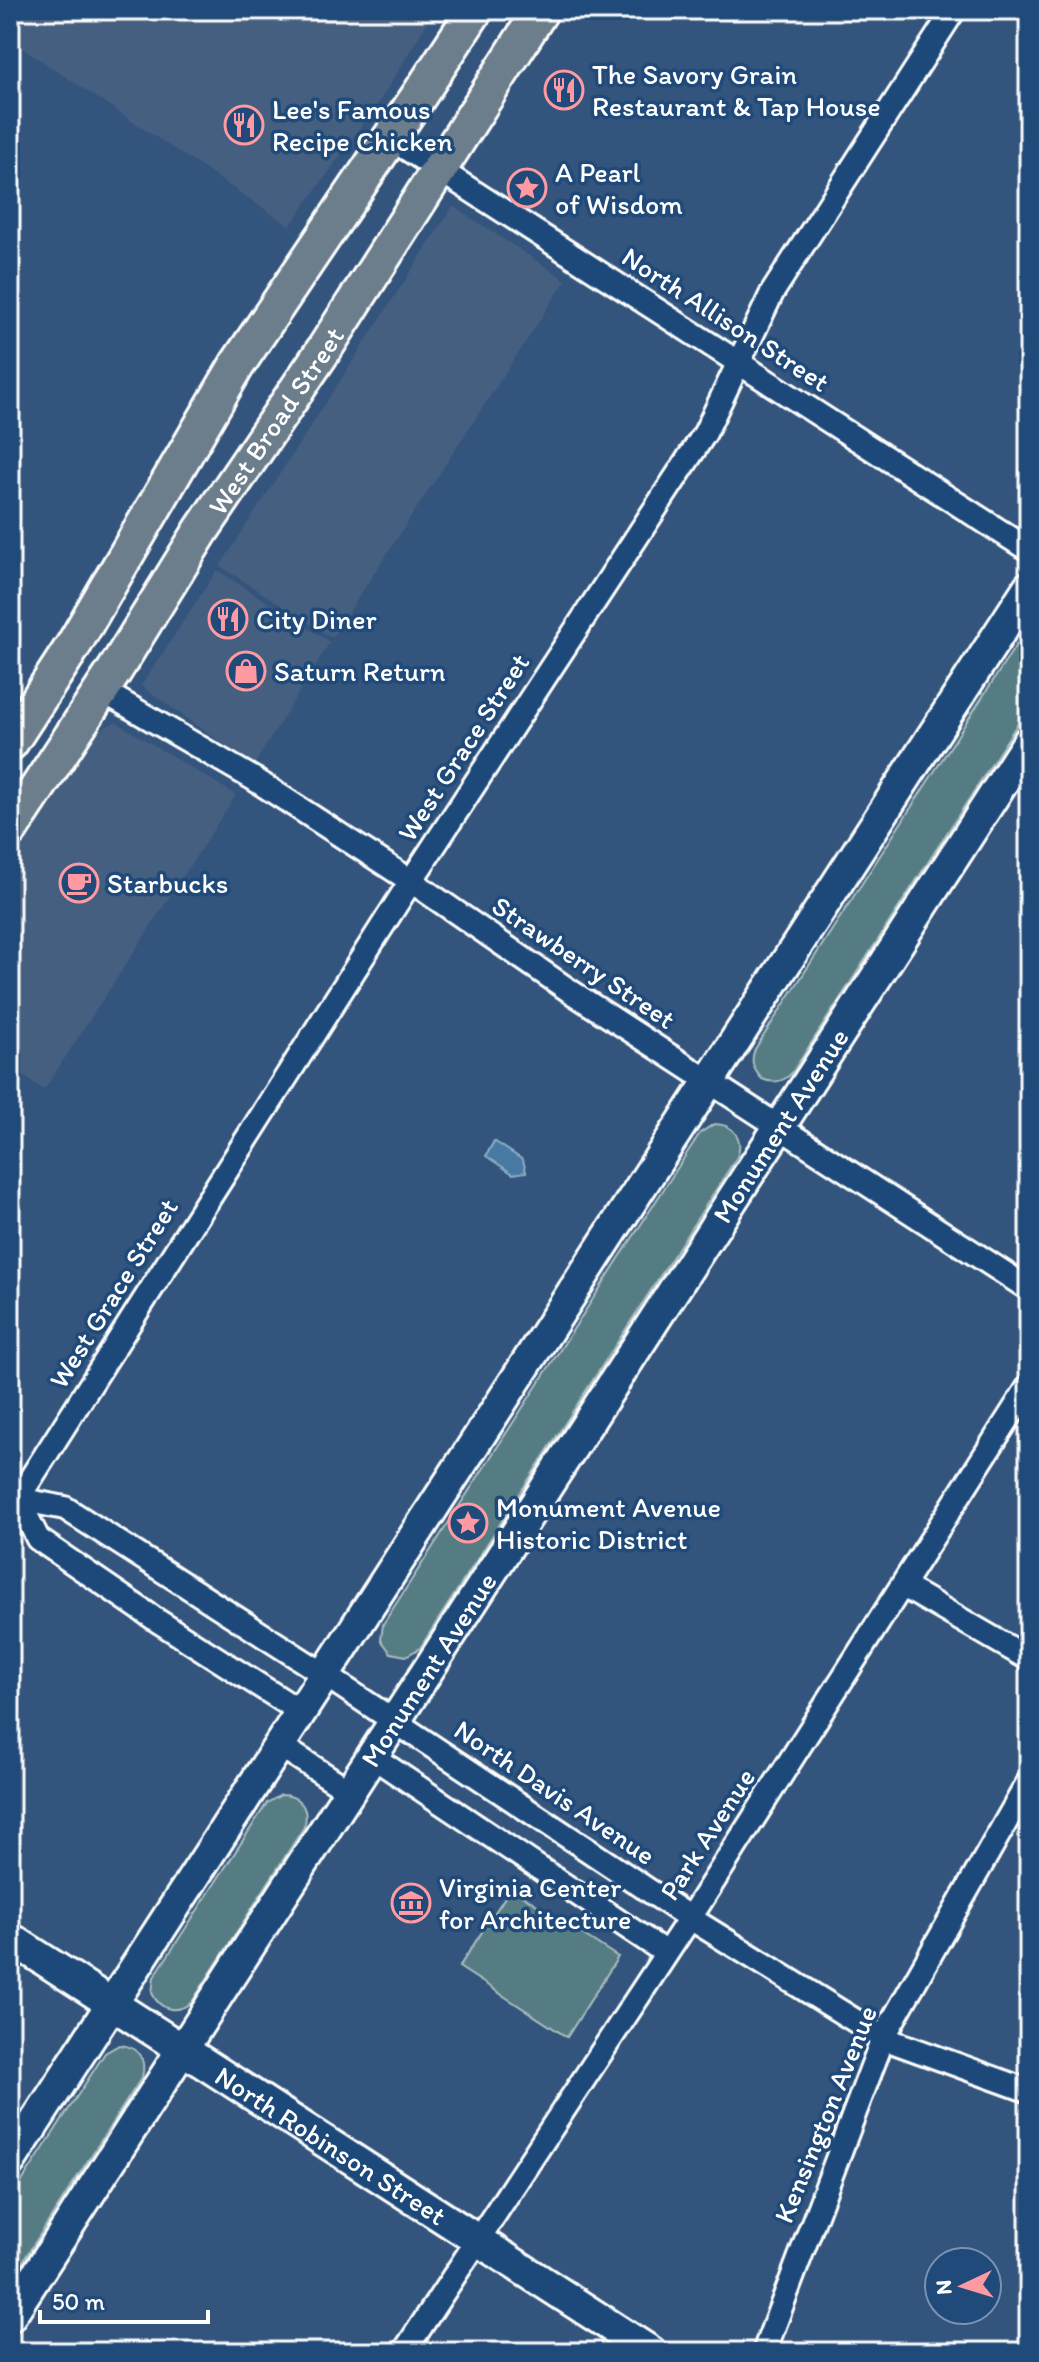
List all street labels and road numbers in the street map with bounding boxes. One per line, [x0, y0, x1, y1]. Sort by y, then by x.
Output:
street label: North Allison Street [616, 239, 836, 399]
street label: West Broad Street [200, 320, 351, 521]
street label: West Grace Street [390, 647, 536, 847]
street label: Strawberry Street [486, 888, 682, 1036]
street label: Monument Avenue [705, 1022, 856, 1229]
street label: West Grace Street [41, 1192, 185, 1394]
street label: Monument Avenue [353, 1566, 504, 1773]
street label: North Davis Avenue [448, 1712, 662, 1872]
street label: Park Avenue [652, 1762, 762, 1906]
street label: Kensington Avenue [766, 2000, 884, 2228]
street label: North Robinson Street [209, 2058, 453, 2232]

